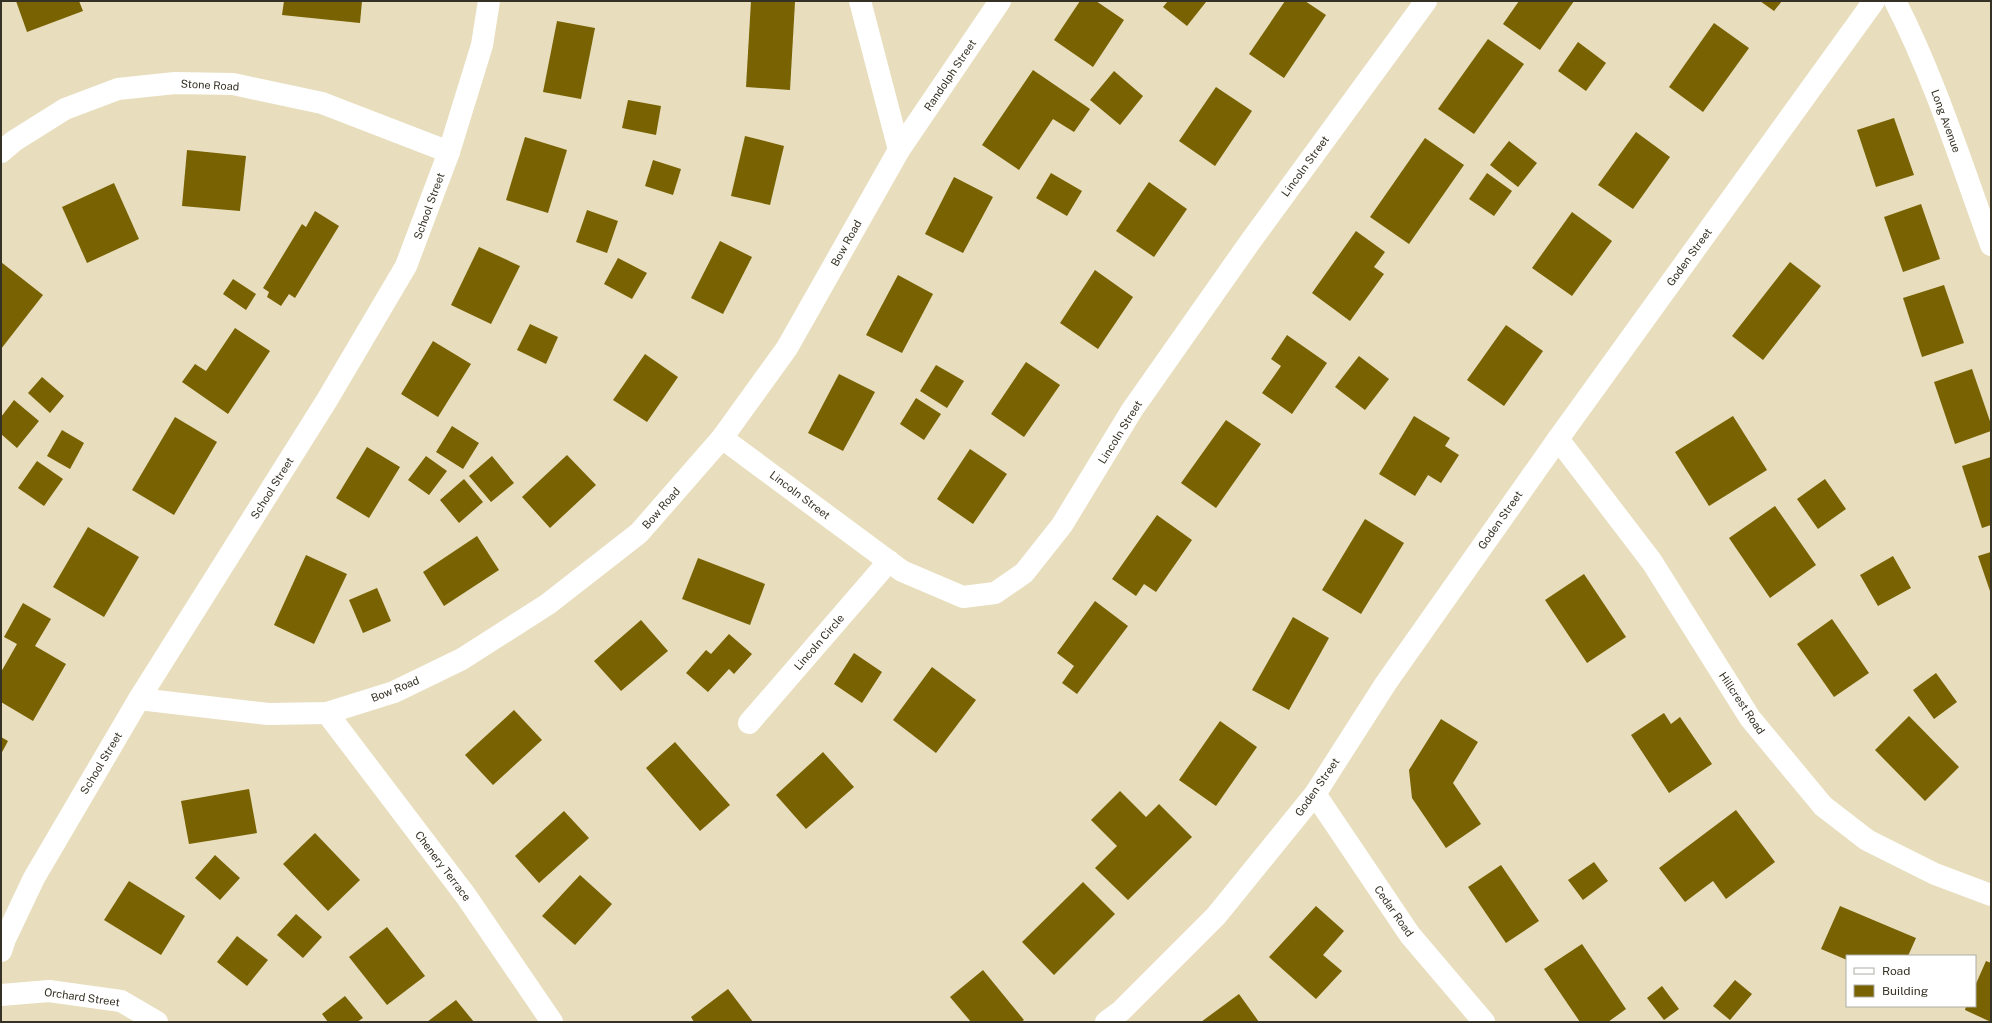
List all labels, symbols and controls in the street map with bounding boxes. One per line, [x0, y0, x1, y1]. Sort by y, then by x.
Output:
street label: Randolph Street [922, 37, 978, 113]
street label: Stone Road [180, 77, 240, 93]
street label: Long Avenue [1929, 88, 1963, 154]
street label: Lincoln Street [1279, 133, 1331, 199]
street label: School Street [411, 171, 447, 241]
street label: Bow Road [828, 218, 864, 268]
street label: Goden Street [1664, 226, 1714, 288]
street label: Lincoln Street [1096, 398, 1144, 466]
street label: School Street [248, 455, 296, 521]
street label: Lincoln Street [768, 469, 832, 521]
street label: Bow Road [640, 485, 682, 531]
street label: Goden Street [1476, 489, 1524, 551]
street label: Lincoln Circle [792, 612, 846, 672]
street label: Hillcrest Road [1717, 670, 1767, 736]
street label: Bow Road [369, 674, 421, 704]
street label: School Street [78, 730, 124, 796]
street label: Goden Street [1293, 756, 1341, 818]
street label: Chenery Terrace [413, 829, 473, 903]
street label: Cedar Road [1372, 883, 1416, 939]
legend [1846, 955, 1976, 1007]
text: Road [1882, 964, 1910, 978]
text: Building [1882, 984, 1928, 998]
street label: Orchard Street [43, 986, 121, 1008]

